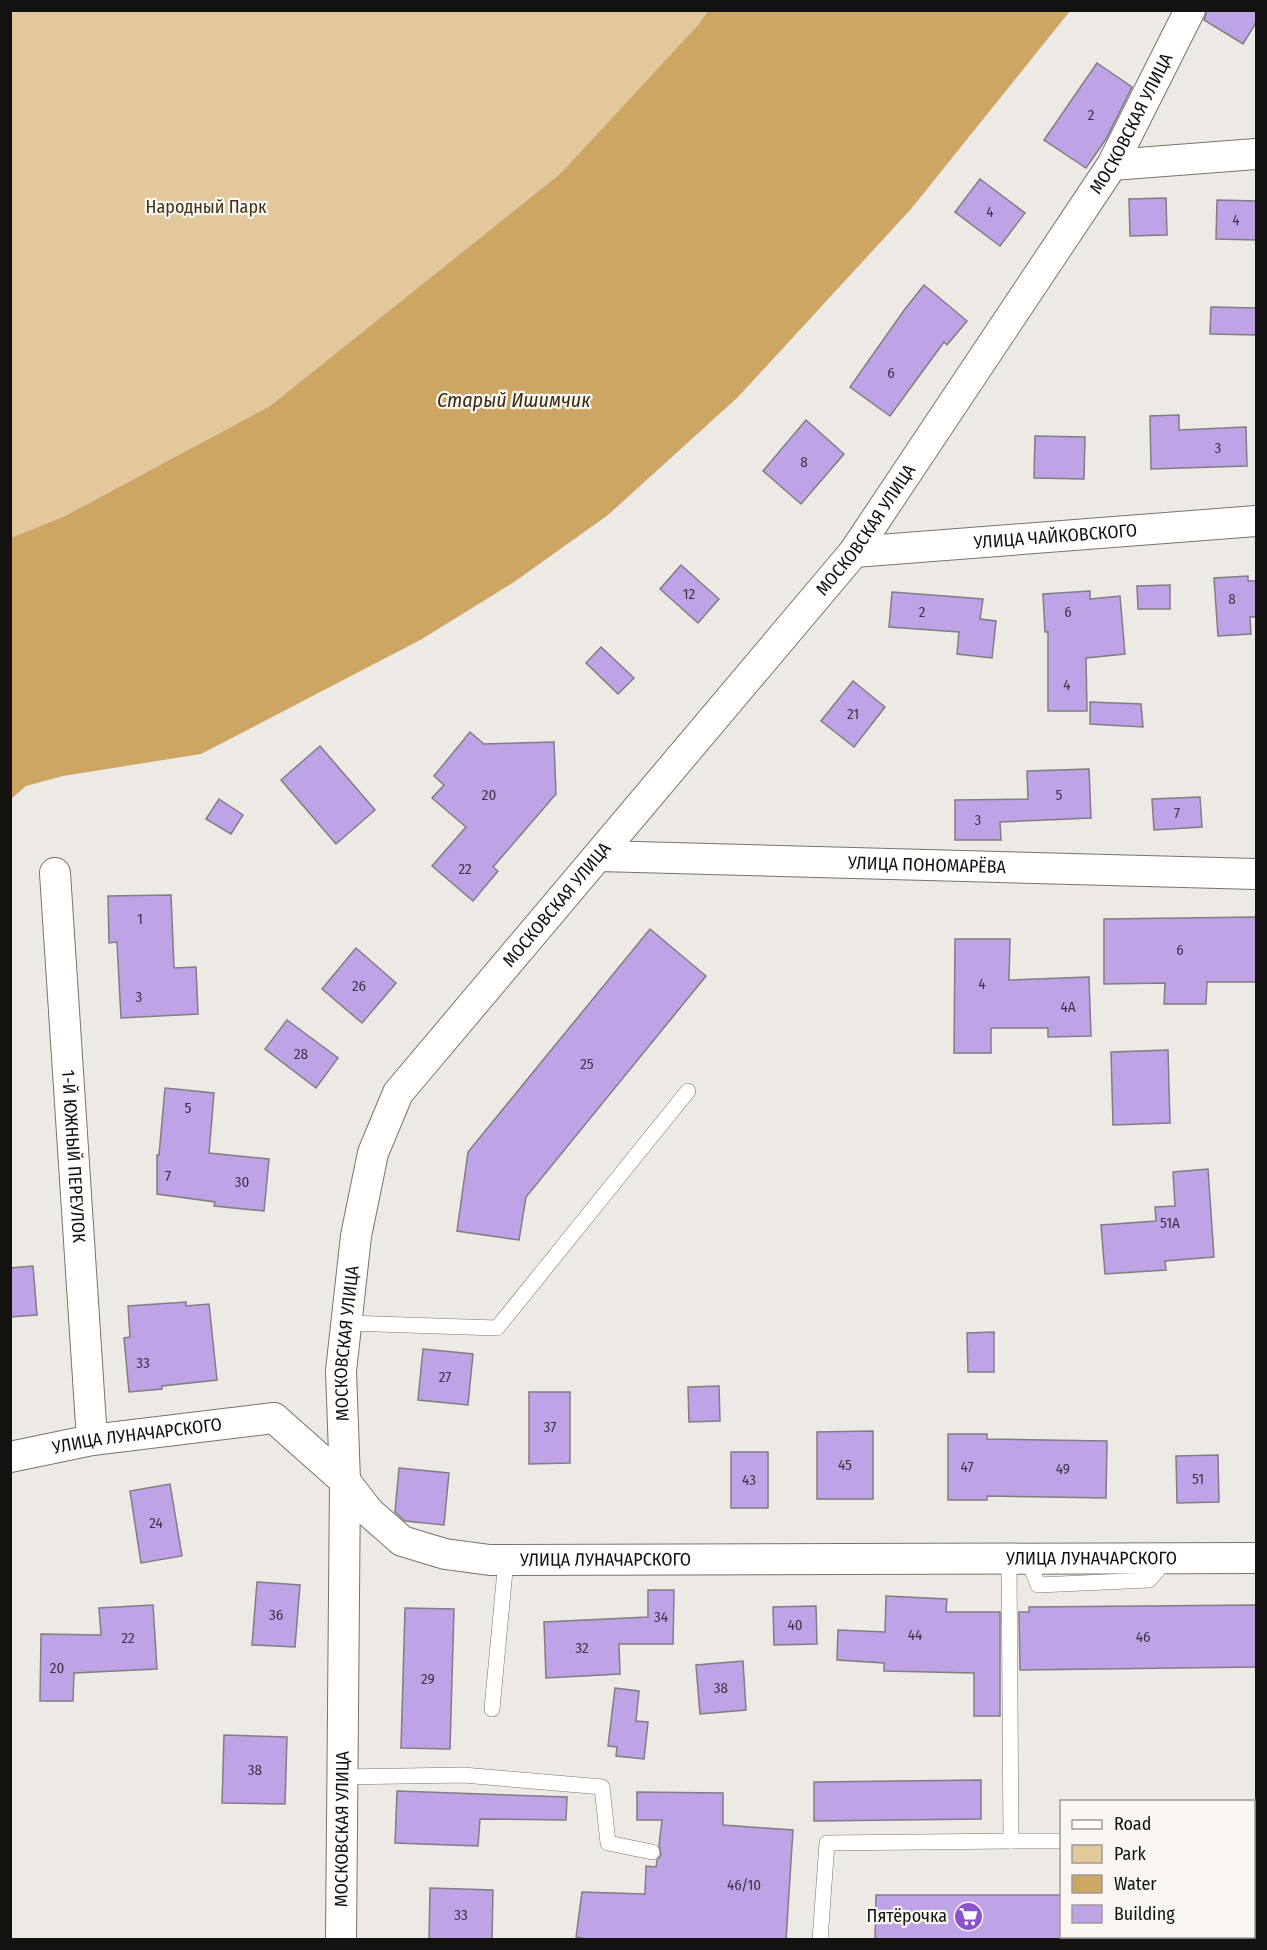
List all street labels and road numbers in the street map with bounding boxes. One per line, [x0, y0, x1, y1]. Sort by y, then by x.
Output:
street label: МОСКОВСКАЯ УЛИЦА [1085, 49, 1178, 198]
street label: МОСКОВСКАЯ УЛИЦА [811, 460, 921, 600]
street label: УЛИЦА ЧАЙКОВСКОГО [972, 519, 1138, 554]
street label: МОСКОВСКАЯ УЛИЦА [498, 837, 616, 971]
street label: УЛИЦА ПОНОМАРЁВА [847, 852, 1007, 878]
street label: 1-Й ЮЖНЫЙ ПЕРЕУЛОК [57, 1069, 90, 1244]
street label: МОСКОВСКАЯ УЛИЦА [330, 1264, 364, 1422]
street label: УЛИЦА ЛУНАЧАРСКОГО [49, 1413, 223, 1459]
street label: УЛИЦА ЛУНАЧАРСКОГО [1005, 1547, 1177, 1570]
street label: УЛИЦА ЛУНАЧАРСКОГО [519, 1548, 691, 1571]
street label: МОСКОВСКАЯ УЛИЦА [330, 1750, 354, 1907]

